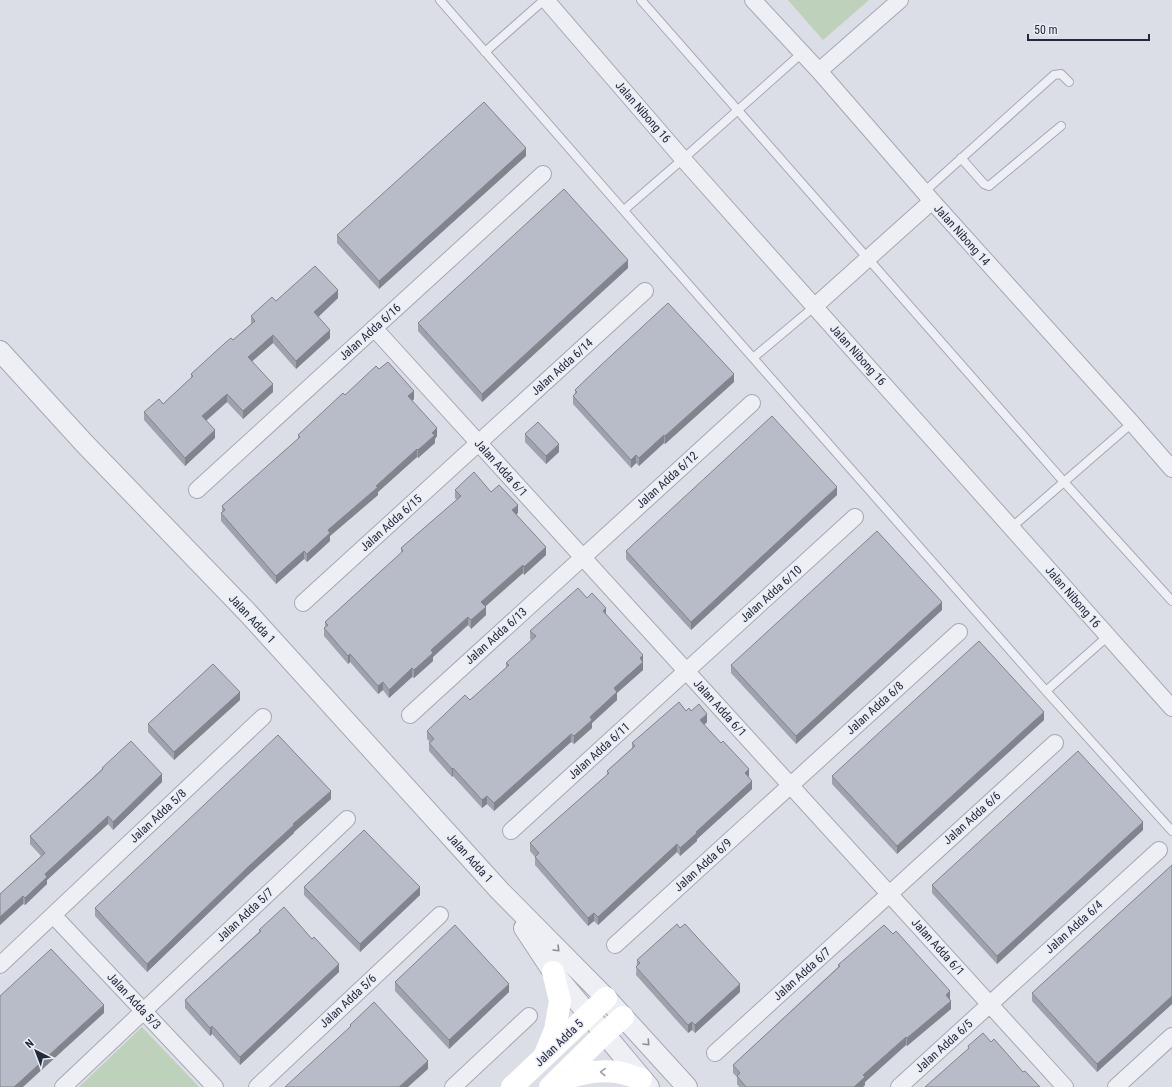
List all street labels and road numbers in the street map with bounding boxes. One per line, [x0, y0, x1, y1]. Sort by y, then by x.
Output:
street label: Jalan Nibong 16 [612, 78, 674, 146]
street label: Jalan Nibong 14 [931, 202, 993, 268]
street label: Jalan Adda 6/16 [336, 301, 404, 363]
street label: Jalan Nibong 16 [827, 322, 889, 388]
street label: Jalan Adda 6/14 [528, 336, 596, 398]
street label: Jalan Adda 6/1 [472, 436, 530, 500]
street label: Jalan Adda 6/12 [633, 449, 701, 511]
street label: Jalan Adda 6/15 [357, 492, 425, 554]
street label: Jalan Adda 6/10 [737, 563, 805, 625]
street label: Jalan Nibong 16 [1042, 563, 1104, 631]
street label: Jalan Adda 1 [226, 592, 278, 646]
street label: Jalan Adda 6/13 [462, 605, 530, 667]
street label: Jalan Adda 6/1 [691, 676, 749, 740]
street label: Jalan Adda 6/8 [843, 679, 907, 737]
street label: Jalan Adda 6/11 [565, 720, 633, 782]
street label: Jalan Adda 5/8 [127, 786, 189, 846]
street label: Jalan Adda 6/6 [940, 789, 1004, 847]
street label: Jalan Adda 1 [444, 830, 496, 886]
street label: Jalan Adda 6/9 [671, 836, 735, 894]
street label: Jalan Adda 5/7 [214, 885, 276, 945]
street label: Jalan Adda 6/4 [1042, 898, 1106, 956]
street label: Jalan Adda 6/1 [909, 915, 967, 979]
street label: Jalan Adda 6/7 [770, 945, 834, 1003]
street label: Jalan Adda 5/3 [104, 970, 164, 1032]
street label: Jalan Adda 5/6 [317, 971, 379, 1031]
street label: Jalan Adda 5 [532, 1016, 586, 1070]
street label: Jalan Adda 6/5 [912, 1017, 976, 1075]

